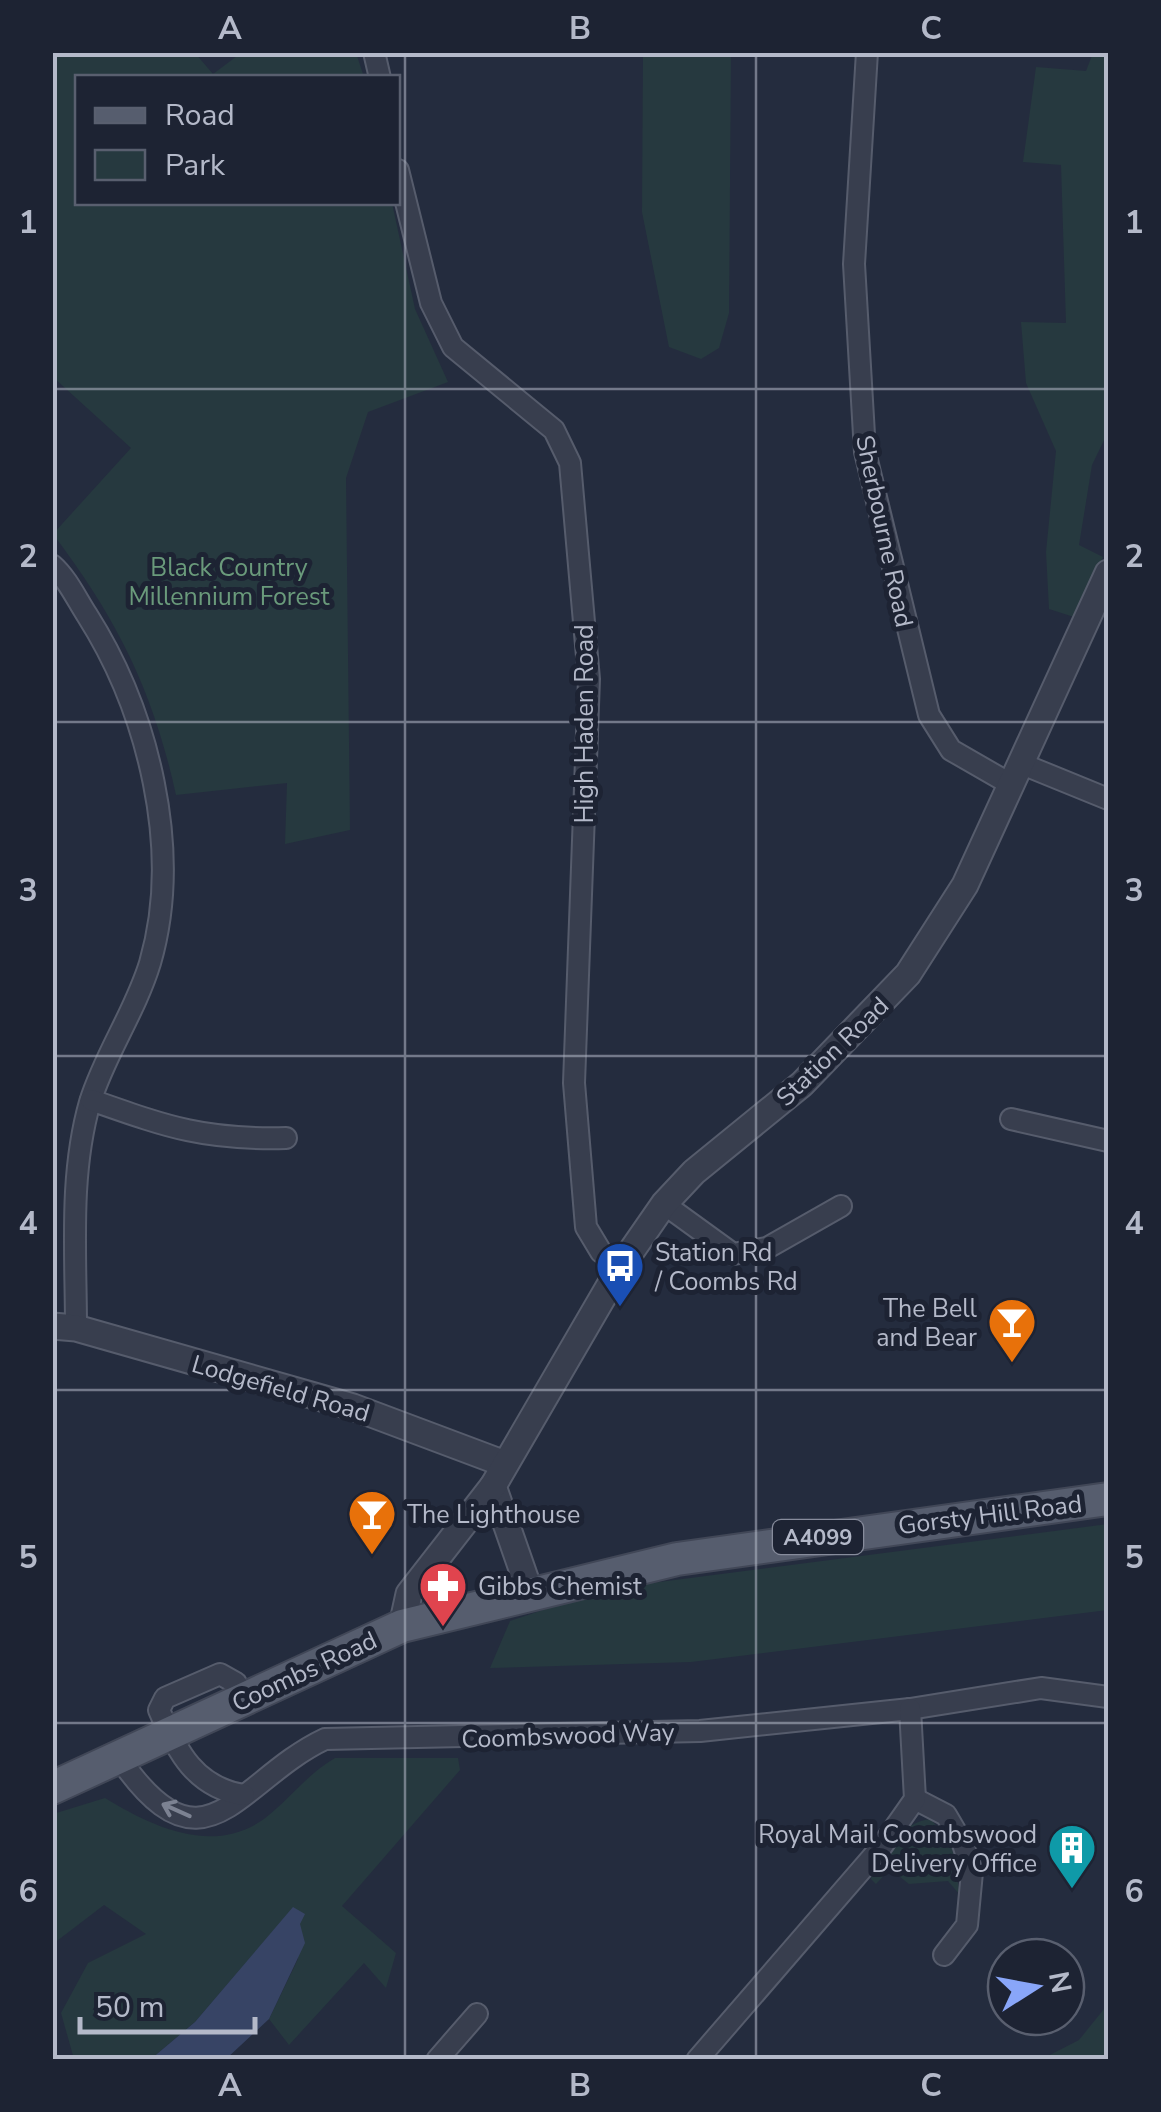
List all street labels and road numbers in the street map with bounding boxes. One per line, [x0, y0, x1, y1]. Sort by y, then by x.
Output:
street label: Sherbourne Road [847, 432, 921, 630]
street label: High Haden Road [568, 624, 602, 824]
street label: Station Road [769, 989, 897, 1114]
street label: Lodgefield Road [188, 1347, 374, 1431]
street label: Gorsty Hill Road [896, 1487, 1084, 1543]
road number: A4099 [773, 1520, 863, 1554]
street label: Coombs Road [226, 1623, 382, 1720]
street label: Coombswood Way [461, 1715, 675, 1757]

